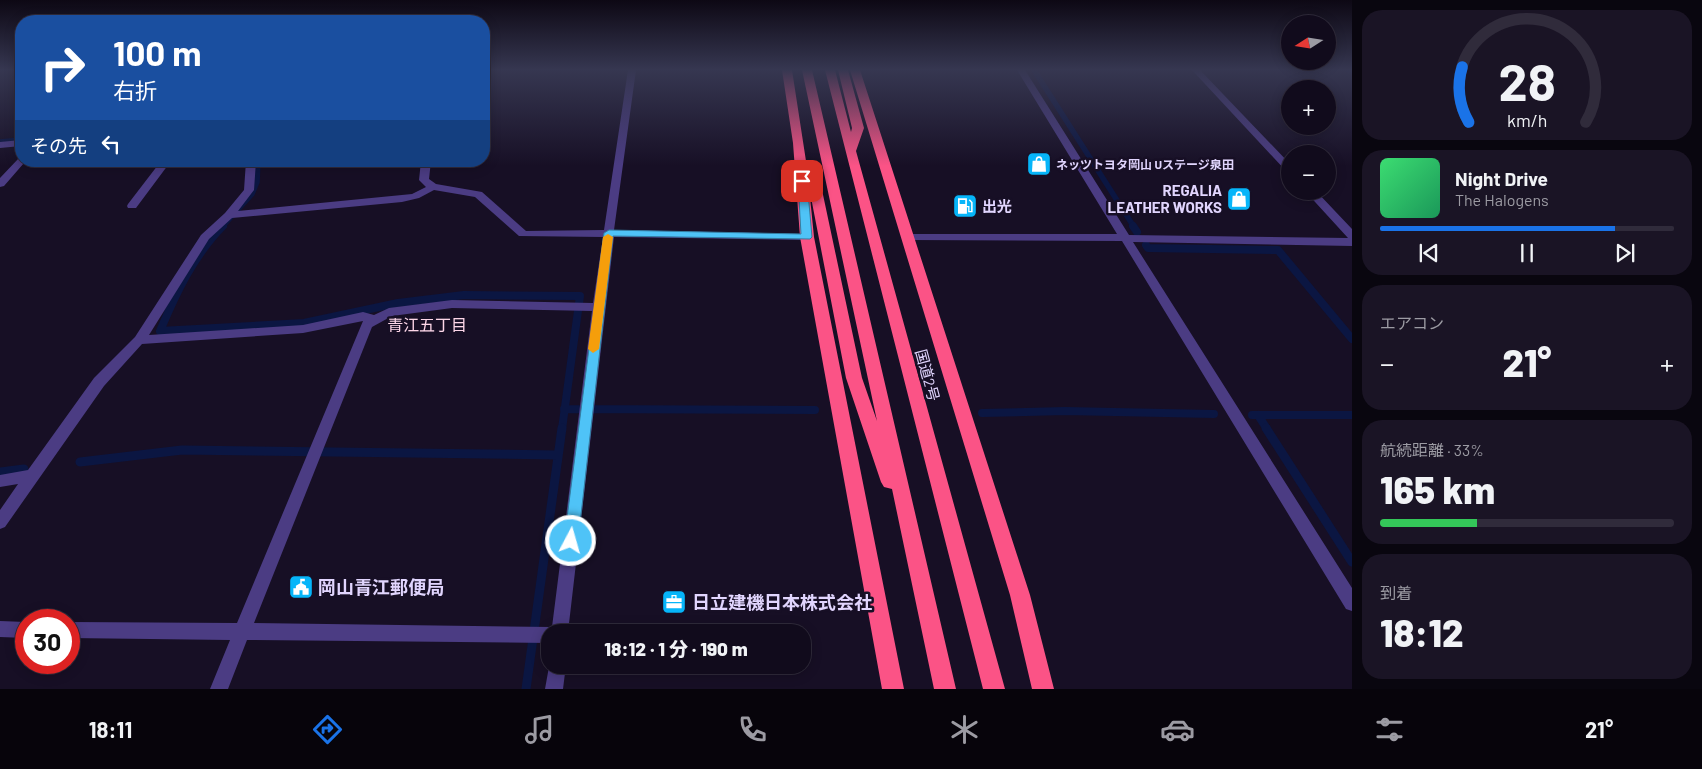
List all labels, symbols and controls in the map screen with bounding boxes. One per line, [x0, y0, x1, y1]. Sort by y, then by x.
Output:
north arrow [1281, 15, 1336, 70]
map controls [1281, 15, 1336, 200]
text: 100 m [113, 31, 202, 73]
icon: right [30, 35, 95, 100]
text: 28 [1498, 49, 1556, 111]
text: 右折 [113, 77, 157, 103]
button: + [1281, 80, 1336, 135]
text: km/h [1507, 109, 1547, 131]
icon: left [97, 130, 125, 158]
text: その先 [30, 134, 87, 157]
button: − [1281, 145, 1336, 200]
shop icon: ネッツトヨタ岡山 Uステージ泉田 [1026, 151, 1052, 177]
place label: ネッツトヨタ岡山 Uステージ泉田 [1056, 157, 1234, 171]
pin [781, 160, 823, 202]
icon: arrive [788, 167, 816, 195]
text: Night Drive [1455, 167, 1548, 190]
place label: REGALIA LEATHER WORKS [1108, 181, 1222, 216]
shop icon: REGALIA LEATHER WORKS [1226, 186, 1252, 212]
text: The Halogens [1455, 190, 1549, 209]
fuel station icon: 出光 [952, 193, 978, 219]
place label: 出光 [982, 197, 1012, 215]
icon: previous [1415, 239, 1443, 267]
icon: pause [1513, 239, 1541, 267]
icon: next [1611, 239, 1639, 267]
text: エアコン [1380, 313, 1444, 332]
district label: 青江五丁目 [387, 315, 467, 334]
text: 21° [1502, 339, 1552, 385]
text: − [1380, 346, 1394, 380]
text: + [1660, 346, 1674, 380]
street label: 国道2号 [912, 347, 944, 403]
text: 航続距離 · 33% [1380, 440, 1484, 459]
text: 165 km [1380, 466, 1495, 512]
position arrow [544, 514, 596, 566]
public building icon: 岡山青江郵便局 [288, 574, 314, 600]
place label: 岡山青江郵便局 [318, 576, 444, 598]
text: 到着 [1380, 583, 1412, 602]
office icon: 日立建機日本株式会社 [661, 589, 687, 615]
place label: 日立建機日本株式会社 [692, 591, 872, 613]
speed limit sign: 30 [15, 609, 80, 674]
text: 18:12 [1380, 609, 1464, 655]
text: 18:12 · 1 分 · 190 m [604, 637, 748, 660]
icon: directions [310, 712, 345, 747]
icon: music [522, 712, 557, 747]
icon: phone [735, 712, 770, 747]
icon: climate [947, 712, 982, 747]
icon: car [1160, 712, 1195, 747]
icon: filters [1372, 712, 1407, 747]
text: 18:11 [89, 716, 132, 742]
text: 21° [1585, 716, 1613, 742]

